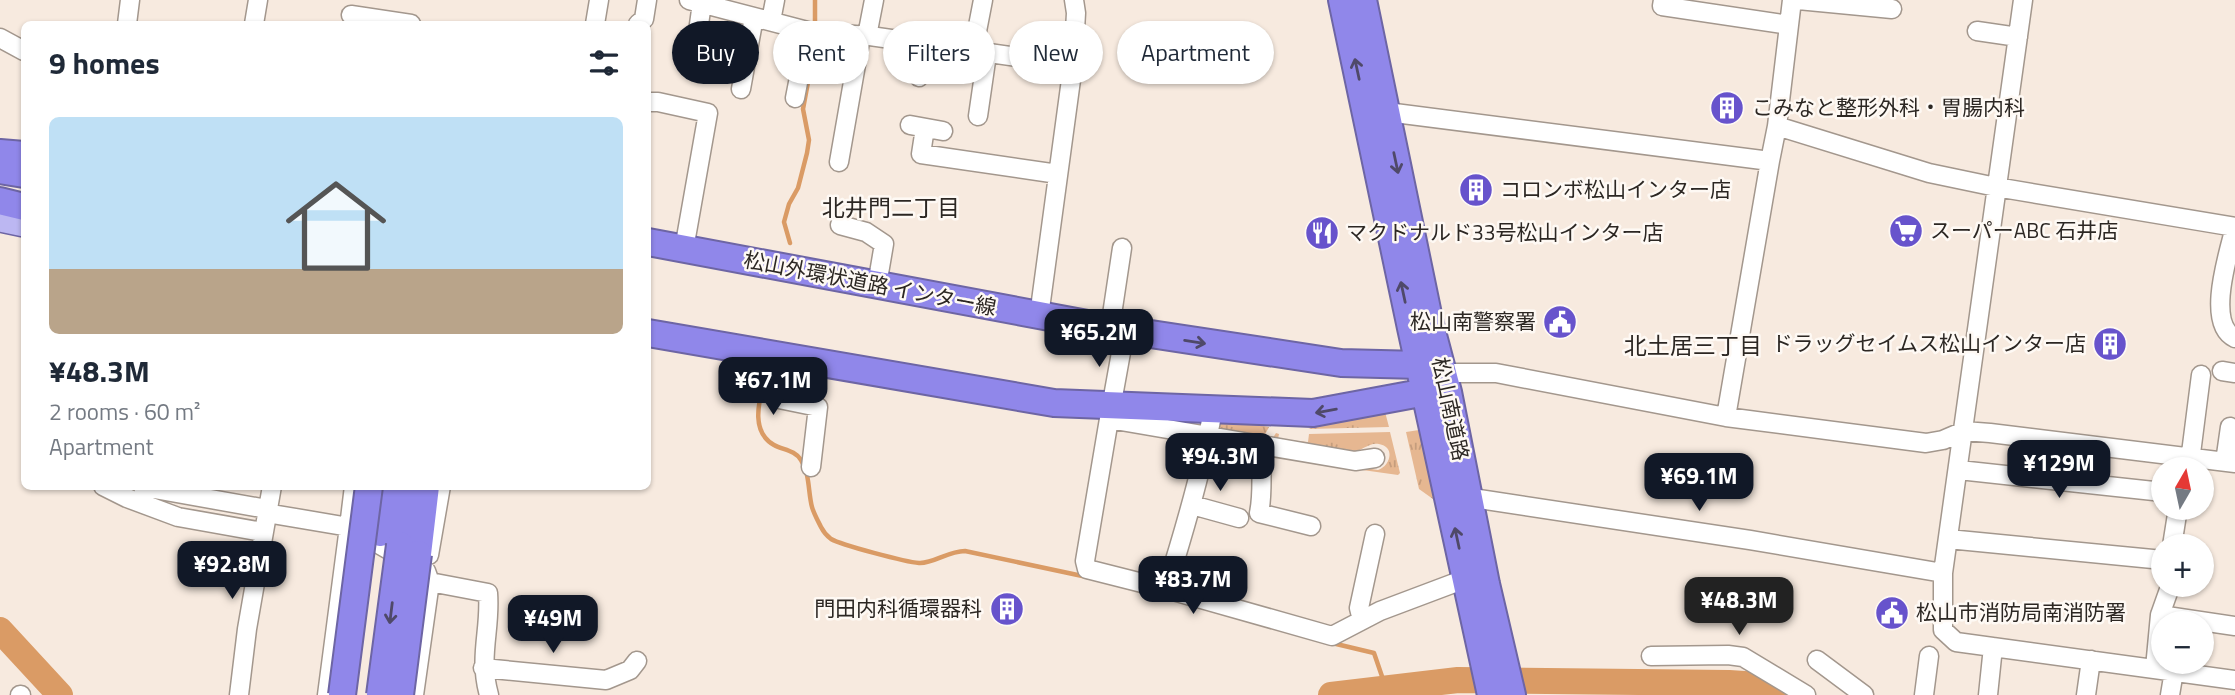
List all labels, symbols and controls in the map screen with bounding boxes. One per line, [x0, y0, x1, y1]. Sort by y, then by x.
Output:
chip: Buy [672, 21, 759, 84]
chip: Rent [773, 21, 869, 84]
chip: Filters [883, 21, 995, 84]
chip: New [1009, 21, 1103, 84]
chip: Apartment [1117, 21, 1274, 84]
text: 9 homes [49, 40, 160, 86]
icon: filters [585, 44, 623, 82]
one-way arrow [1349, 58, 1363, 81]
building icon: こみなと整形外科・胃腸内科 [1708, 89, 1746, 127]
place label: こみなと整形外科・胃腸内科 [1752, 91, 2025, 123]
one-way arrow [1390, 151, 1404, 174]
icon: home [273, 163, 399, 289]
building icon: コロンボ松山インター店 [1457, 171, 1495, 209]
place label: コロンボ松山インター店 [1500, 173, 1731, 205]
district label: 北井門二丁目 [822, 190, 960, 225]
supermarket icon: スーパーABC 石井店 [1887, 212, 1925, 250]
restaurant icon: マクドナルド33号松山インター店 [1303, 214, 1341, 252]
place label: スーパーABC 石井店 [1930, 214, 2118, 246]
place label: マクドナルド33号松山インター店 [1346, 216, 1664, 248]
street label: 松山外環状道路 インター線 [741, 243, 999, 323]
one-way arrow [1396, 281, 1410, 304]
public building icon: 松山南警察署 [1541, 303, 1579, 341]
place label: 松山南警察署 [1410, 305, 1536, 337]
pin: ¥65.2M [1042, 310, 1156, 369]
text: ¥65.2M [1060, 314, 1138, 349]
building icon: ドラッグセイムス松山インター店 [2091, 325, 2129, 363]
place label: ドラッグセイムス松山インター店 [1771, 327, 2086, 359]
district label: 北土居三丁目 [1624, 328, 1762, 363]
one-way arrow [1183, 336, 1206, 349]
text: ¥48.3M [49, 348, 150, 394]
street label: 松山南道路 [1424, 354, 1478, 463]
pin: ¥67.1M [716, 358, 830, 417]
text: ¥67.1M [734, 362, 812, 397]
text: 2 rooms · 60 m² [49, 394, 200, 429]
one-way arrow [1315, 405, 1338, 418]
text: Apartment [49, 429, 154, 464]
pin: ¥94.3M [1163, 434, 1277, 493]
text: ¥94.3M [1181, 438, 1259, 473]
pin: ¥129M [2010, 440, 2108, 500]
text: ¥129M [2023, 445, 2095, 480]
pin: ¥69.1M [1642, 454, 1756, 513]
north arrow [2151, 457, 2214, 520]
map controls [2151, 457, 2214, 674]
text: ¥69.1M [1660, 458, 1738, 493]
one-way arrow [1450, 527, 1464, 550]
button: + [2151, 534, 2214, 597]
pin: ¥92.8M [175, 542, 289, 601]
text: ¥92.8M [193, 546, 271, 581]
pin: ¥83.7M [1136, 556, 1250, 616]
text: ¥83.7M [1154, 561, 1232, 596]
pin: ¥48.3M [1682, 578, 1796, 637]
text: ¥48.3M [1700, 582, 1778, 617]
building icon: 門田内科循環器科 [988, 590, 1026, 628]
place label: 門田内科循環器科 [814, 592, 982, 624]
public building icon: 松山市消防局南消防署 [1873, 594, 1911, 632]
pin: ¥49M [512, 596, 594, 655]
place label: 松山市消防局南消防署 [1916, 596, 2126, 628]
text: ¥49M [524, 600, 582, 635]
one-way arrow [384, 601, 397, 624]
button: − [2151, 611, 2214, 674]

